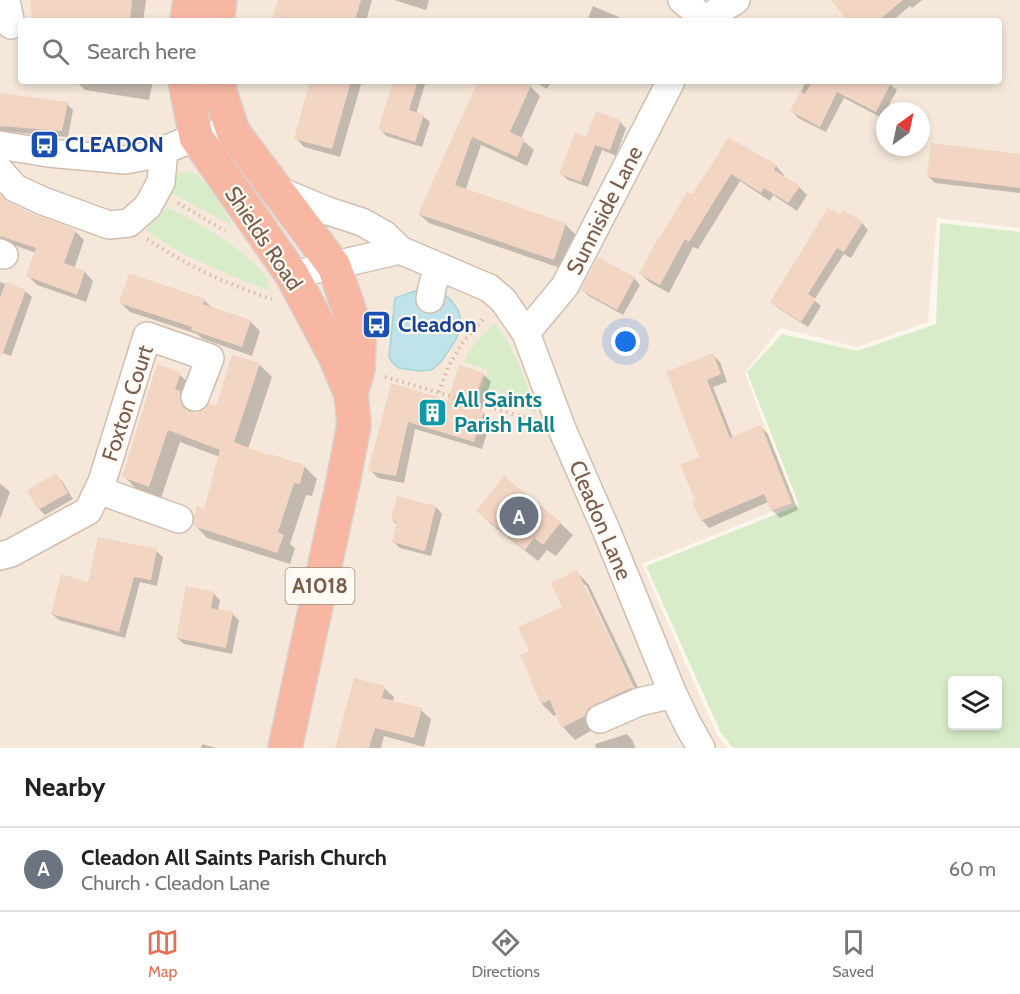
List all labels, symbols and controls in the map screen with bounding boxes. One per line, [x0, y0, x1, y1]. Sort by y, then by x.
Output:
search box [18, 18, 1002, 84]
icon: search [39, 35, 72, 68]
text: Search here [87, 38, 196, 65]
north arrow [876, 102, 930, 156]
bus stop icon: CLEADON [28, 128, 60, 160]
place label: CLEADON [65, 131, 164, 158]
street label: Sunniside Lane [560, 141, 648, 279]
street label: Shields Road [219, 181, 308, 295]
bus stop icon: Cleadon [361, 308, 393, 340]
place label: Cleadon [398, 311, 477, 338]
your location [611, 327, 640, 356]
street label: Foxton Court [96, 341, 159, 465]
place label: All Saints Parish Hall [454, 386, 555, 438]
building icon: All Saints Parish Hall [417, 396, 449, 428]
street label: Cleadon Lane [563, 456, 638, 584]
pin: A [500, 494, 538, 538]
road number: A1018 [286, 568, 354, 604]
map controls [948, 676, 1002, 730]
button: layers [948, 676, 1002, 730]
text: Nearby [24, 771, 105, 803]
text: Cleadon All Saints Parish Church [81, 844, 387, 871]
text: A [37, 857, 50, 881]
text: 60 m [949, 857, 996, 881]
text: Church · Cleadon Lane [81, 871, 270, 895]
tab: Map [146, 926, 179, 981]
tab: Directions [472, 926, 540, 981]
tab: Saved [832, 926, 874, 981]

